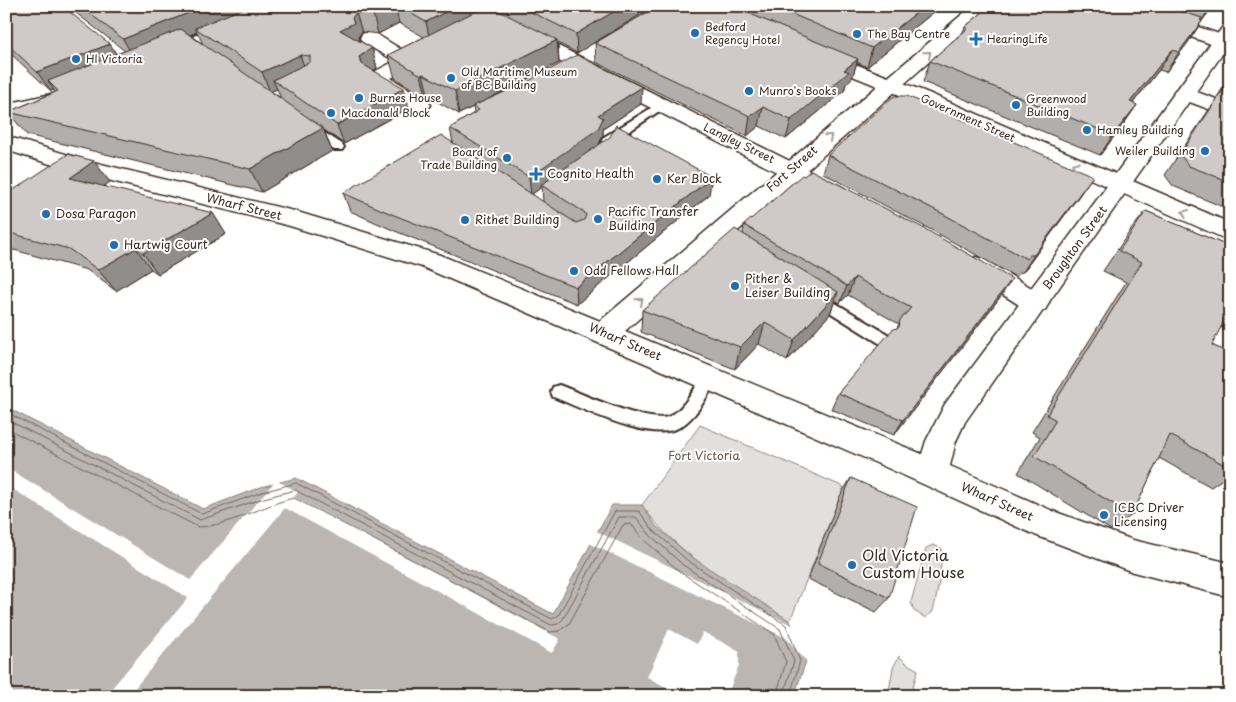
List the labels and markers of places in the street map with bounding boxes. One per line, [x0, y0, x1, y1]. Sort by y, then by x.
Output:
place label: Bedford Regency Hotel [705, 18, 780, 48]
place label: The Bay Centre [867, 25, 950, 42]
marker: Bedford Regency Hotel [689, 27, 701, 39]
marker: The Bay Centre [851, 28, 863, 40]
place label: HearingLife [987, 30, 1048, 47]
marker: HearingLife [969, 32, 983, 46]
place label: HI Victoria [86, 50, 143, 67]
marker: HI Victoria [70, 53, 82, 65]
place label: Old Maritime Museum of BC Building [461, 63, 577, 93]
marker: Old Maritime Museum of BC Building [445, 72, 457, 84]
place label: Munro's Books [759, 82, 836, 99]
marker: Munro's Books [743, 85, 755, 97]
place label: Burnes House [369, 89, 441, 106]
place label: Greenwood Building [1026, 90, 1087, 120]
marker: Burnes House [353, 92, 365, 104]
marker: Greenwood Building [1010, 99, 1022, 111]
place label: Macdonald Block [341, 104, 431, 121]
marker: Macdonald Block [325, 107, 337, 119]
place label: Hamley Building [1097, 121, 1184, 138]
marker: Hamley Building [1081, 124, 1093, 136]
place label: Weiler Building [1115, 142, 1195, 159]
place label: Board of Trade Building [420, 143, 499, 173]
marker: Weiler Building [1199, 145, 1211, 157]
marker: Board of Trade Building [501, 152, 513, 164]
place label: Cognito Health [547, 164, 634, 182]
marker: Cognito Health [529, 167, 543, 181]
place label: Ker Block [667, 169, 722, 187]
marker: Ker Block [651, 173, 663, 185]
place label: Pacific Transfer Building [608, 202, 699, 234]
place label: Dosa Paragon [56, 204, 136, 222]
marker: Dosa Paragon [40, 208, 52, 220]
place label: Rithet Building [475, 210, 559, 228]
marker: Pacific Transfer Building [592, 213, 604, 225]
marker: Rithet Building [459, 214, 471, 226]
place label: Hartwig Court [124, 235, 208, 253]
marker: Hartwig Court [108, 239, 120, 251]
place label: Odd Fellows Hall [584, 261, 679, 279]
marker: Odd Fellows Hall [568, 265, 580, 277]
place label: Pither & Leiser Building [745, 269, 830, 301]
marker: Pither & Leiser Building [729, 280, 741, 292]
place label: ICBC Driver Licensing [1114, 498, 1184, 530]
marker: ICBC Driver Licensing [1098, 509, 1110, 521]
place label: Old Victoria Custom House [862, 543, 965, 583]
marker: Old Victoria Custom House [846, 559, 858, 571]

